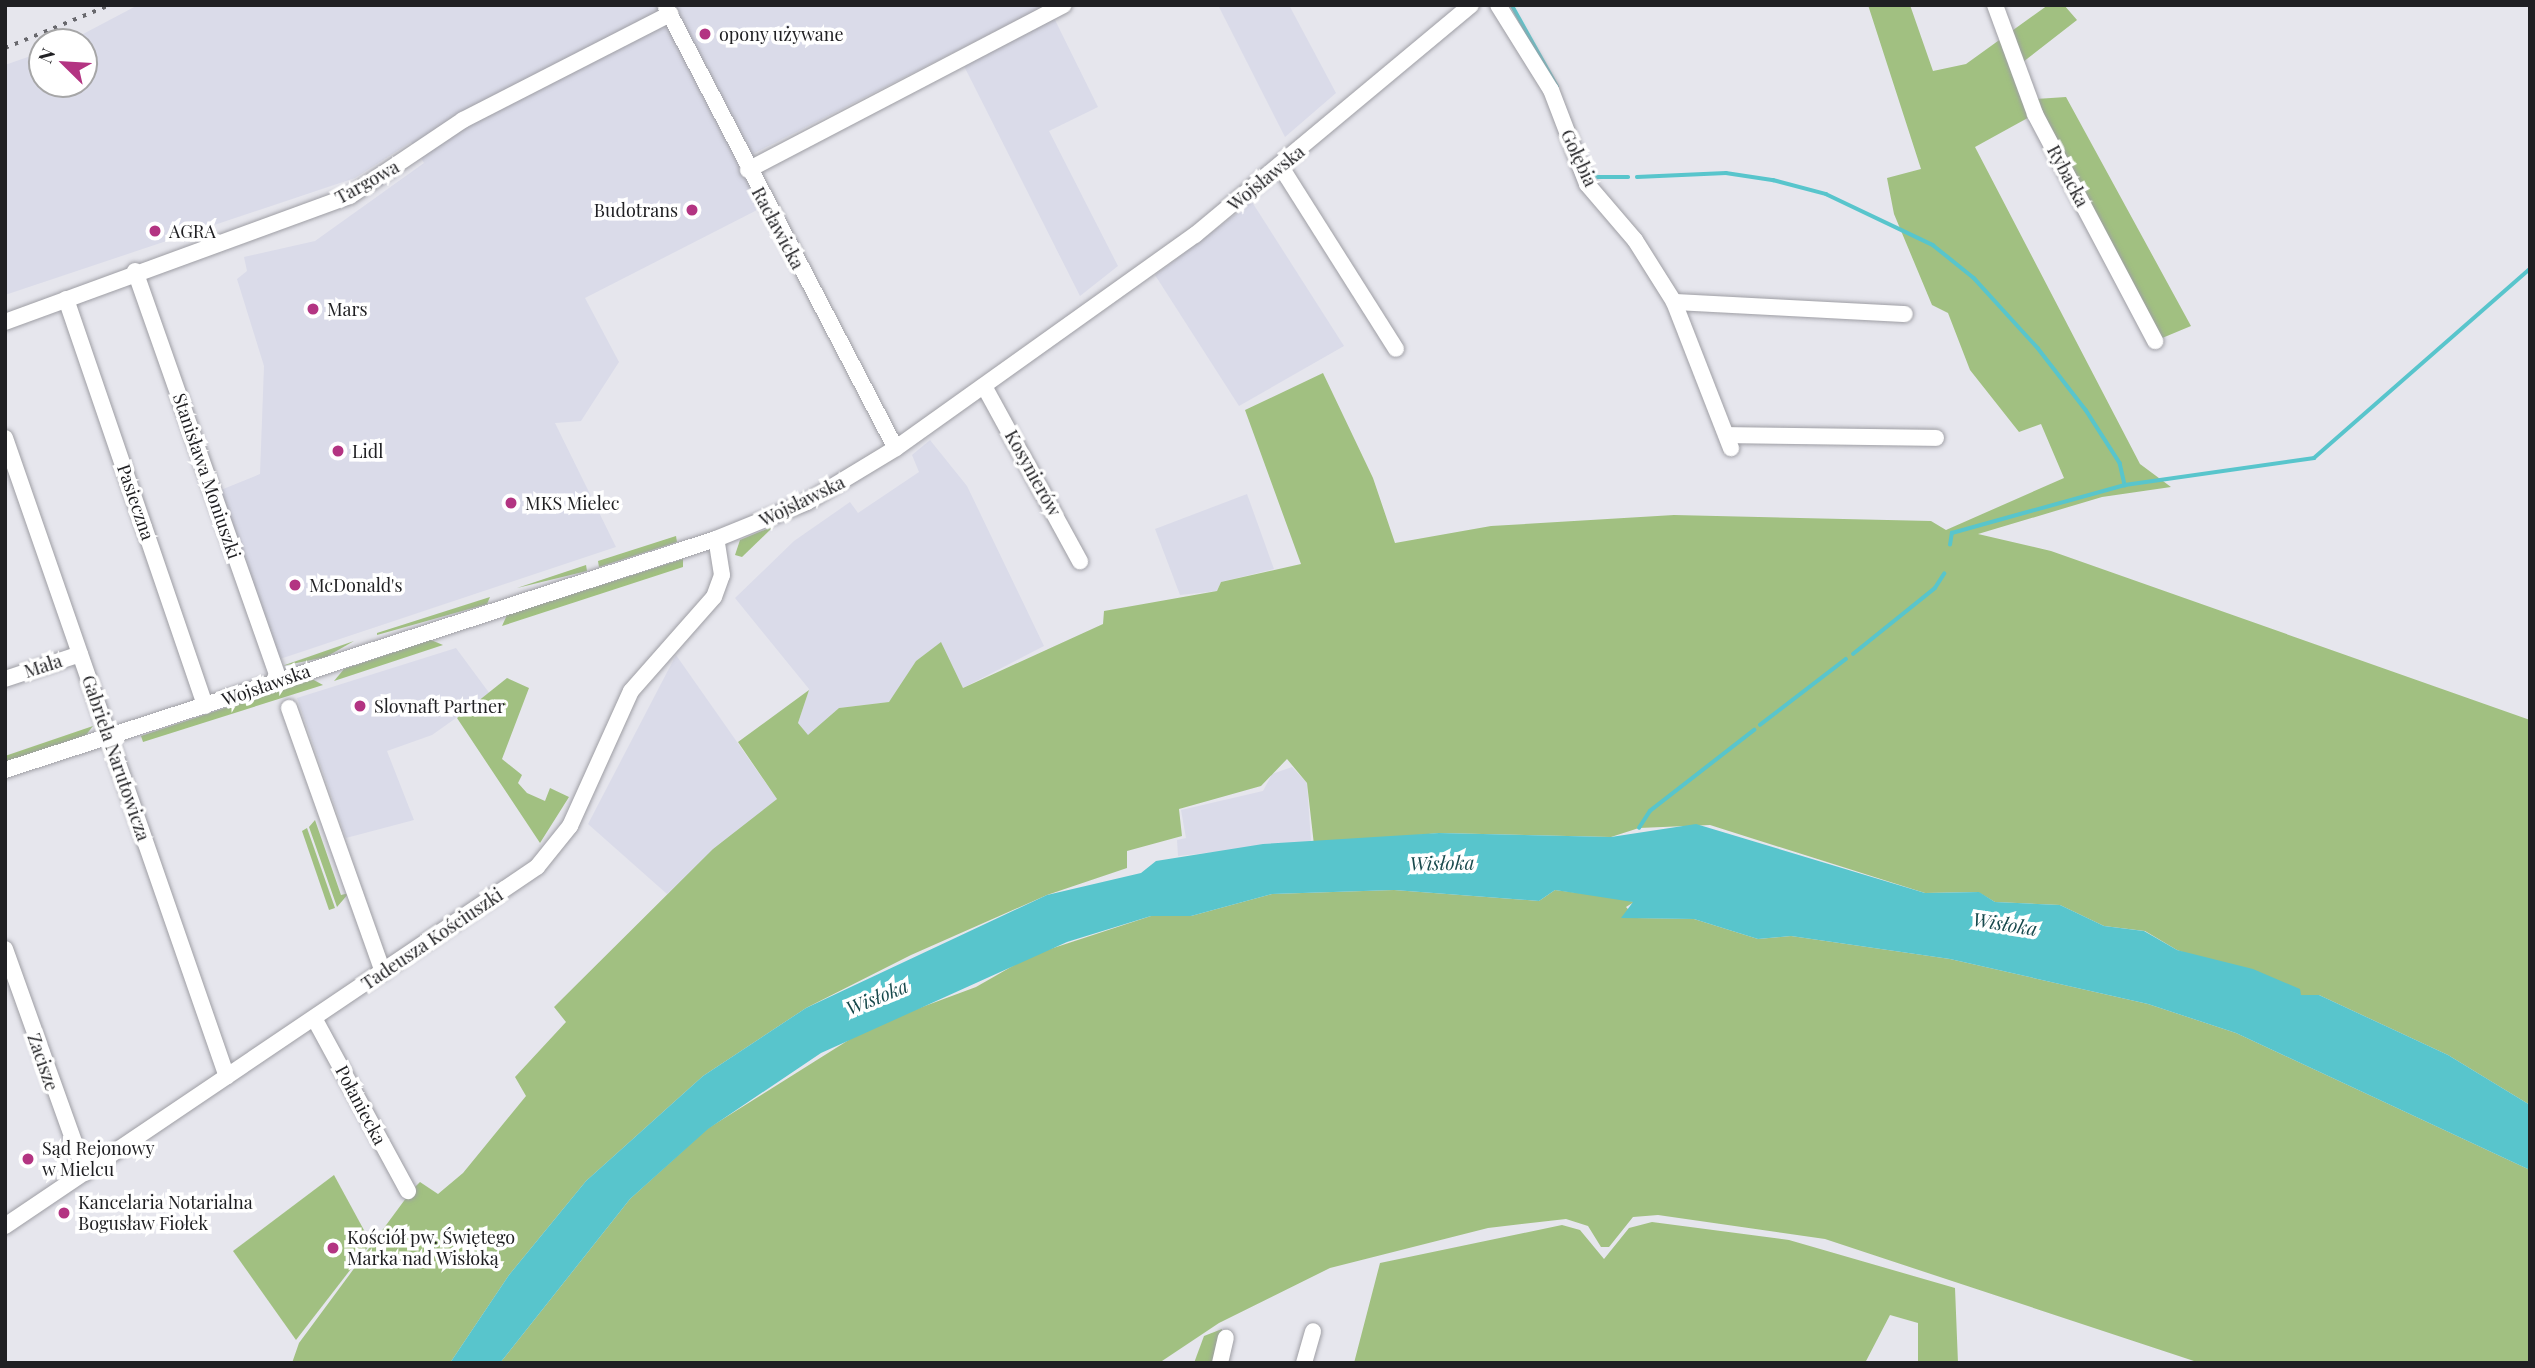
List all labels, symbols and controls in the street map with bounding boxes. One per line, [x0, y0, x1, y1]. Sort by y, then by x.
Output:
place label: opony używane [719, 23, 844, 45]
marker: opony używane [697, 26, 713, 42]
north arrow [28, 28, 98, 98]
text: N [31, 44, 60, 67]
street label: Gołębia [1556, 126, 1602, 190]
street label: Wojsławska [1223, 141, 1309, 215]
street label: Rybacka [2043, 141, 2093, 211]
street label: Targowa [331, 156, 403, 208]
street label: Racławicka [747, 183, 809, 273]
place label: Budotrans [594, 199, 678, 221]
marker: Budotrans [684, 202, 700, 218]
place label: AGRA [169, 220, 216, 242]
marker: AGRA [147, 223, 163, 239]
place label: Mars [327, 298, 368, 320]
marker: Mars [305, 301, 321, 317]
street label: Stanisława Moniuszki [168, 390, 246, 562]
street label: Kosynierów [1000, 426, 1066, 520]
place label: Lidl [352, 440, 383, 462]
marker: Lidl [330, 443, 346, 459]
street label: Pasieczna [113, 461, 159, 543]
street label: Wojsławska [756, 471, 848, 531]
place label: MKS Mielec [525, 492, 620, 514]
marker: MKS Mielec [503, 495, 519, 511]
place label: McDonald's [309, 574, 403, 596]
marker: McDonald's [287, 577, 303, 593]
street label: Mała [21, 650, 65, 682]
street label: Wojsławska [219, 660, 313, 710]
street label: Gabriela Narutowicza [77, 672, 155, 844]
place label: Slovnaft Partner [374, 695, 505, 717]
marker: Slovnaft Partner [352, 698, 368, 714]
water label: Wisłoka [1409, 851, 1475, 875]
street label: Tadeusza Kościuszki [357, 884, 507, 994]
water label: Wisłoka [1971, 908, 2039, 940]
water label: Wisłoka [843, 974, 911, 1020]
street label: Zacisze [23, 1030, 63, 1094]
street label: Połaniecka [331, 1062, 391, 1148]
place label: Sąd Rejonowy w Mielcu [42, 1138, 154, 1180]
marker: Sąd Rejonowy w Mielcu [20, 1151, 36, 1167]
place label: Kancelaria Notarialna Bogusław Fiołek [78, 1192, 253, 1234]
marker: Kancelaria Notarialna Bogusław Fiołek [56, 1205, 72, 1221]
place label: Kościół pw. Świętego Marka nad Wisłoką [347, 1227, 515, 1270]
marker: Kościół pw. Świętego Marka nad Wisłoką [325, 1240, 341, 1256]

